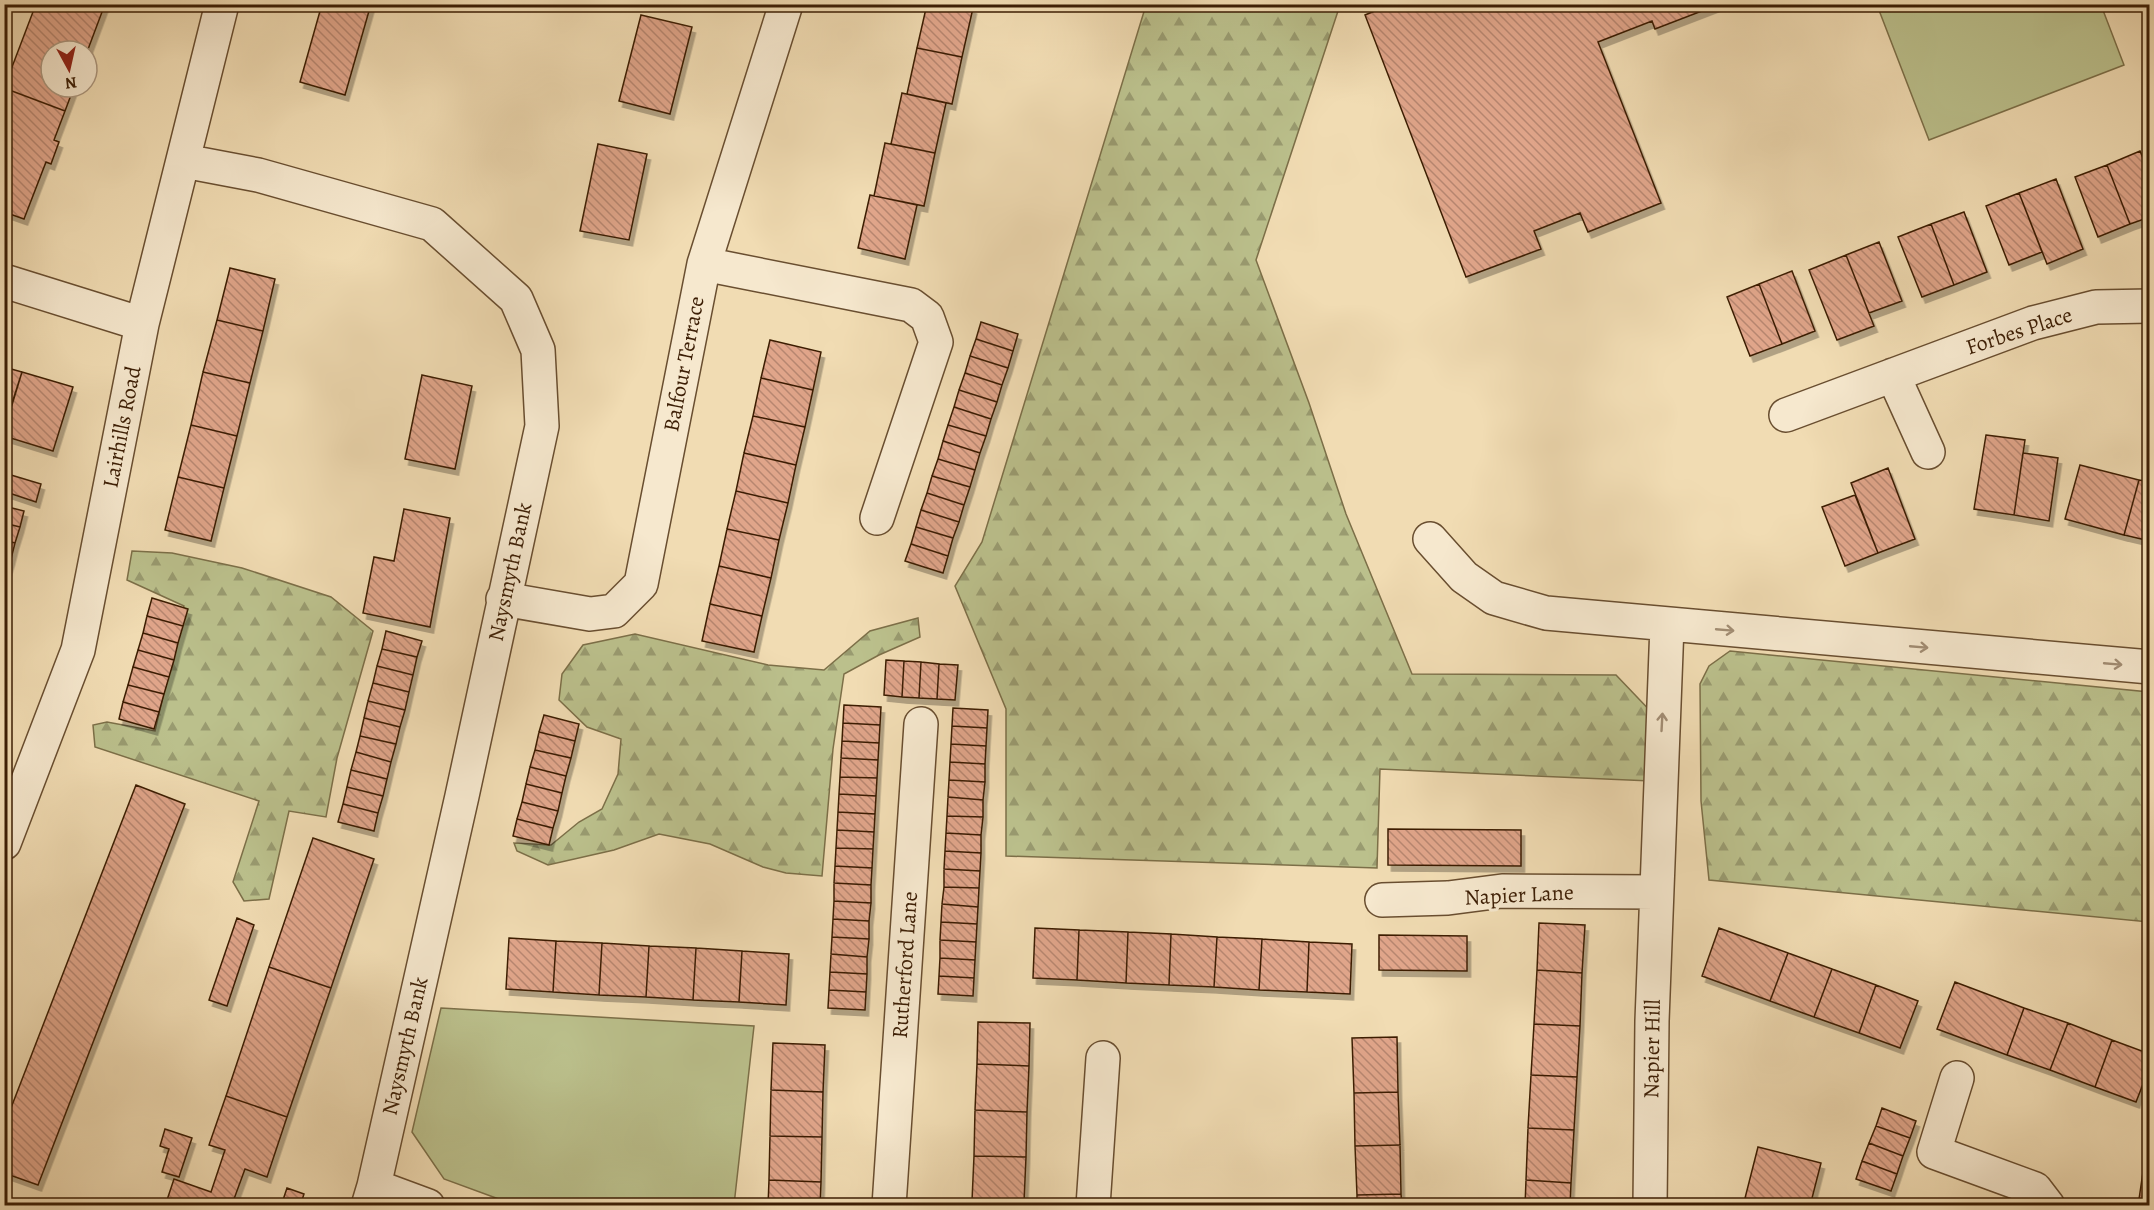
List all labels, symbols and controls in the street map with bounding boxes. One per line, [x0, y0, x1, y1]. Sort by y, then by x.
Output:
north arrow [39, 39, 99, 99]
text: N [63, 71, 78, 95]
street label: Balfour Terrace [656, 294, 712, 434]
street label: Forbes Place [1962, 300, 2076, 362]
street label: Lairhills Road [95, 363, 149, 491]
street label: Naysmyth Bank [481, 500, 539, 644]
one-way arrow [1714, 625, 1734, 636]
one-way arrow [1909, 642, 1929, 653]
one-way arrow [2103, 659, 2123, 670]
one-way arrow [1657, 712, 1668, 732]
street label: Napier Lane [1464, 877, 1574, 913]
street label: Rutherford Lane [885, 890, 925, 1040]
street label: Naysmyth Bank [374, 974, 436, 1118]
street label: Napier Hill [1636, 999, 1668, 1099]

